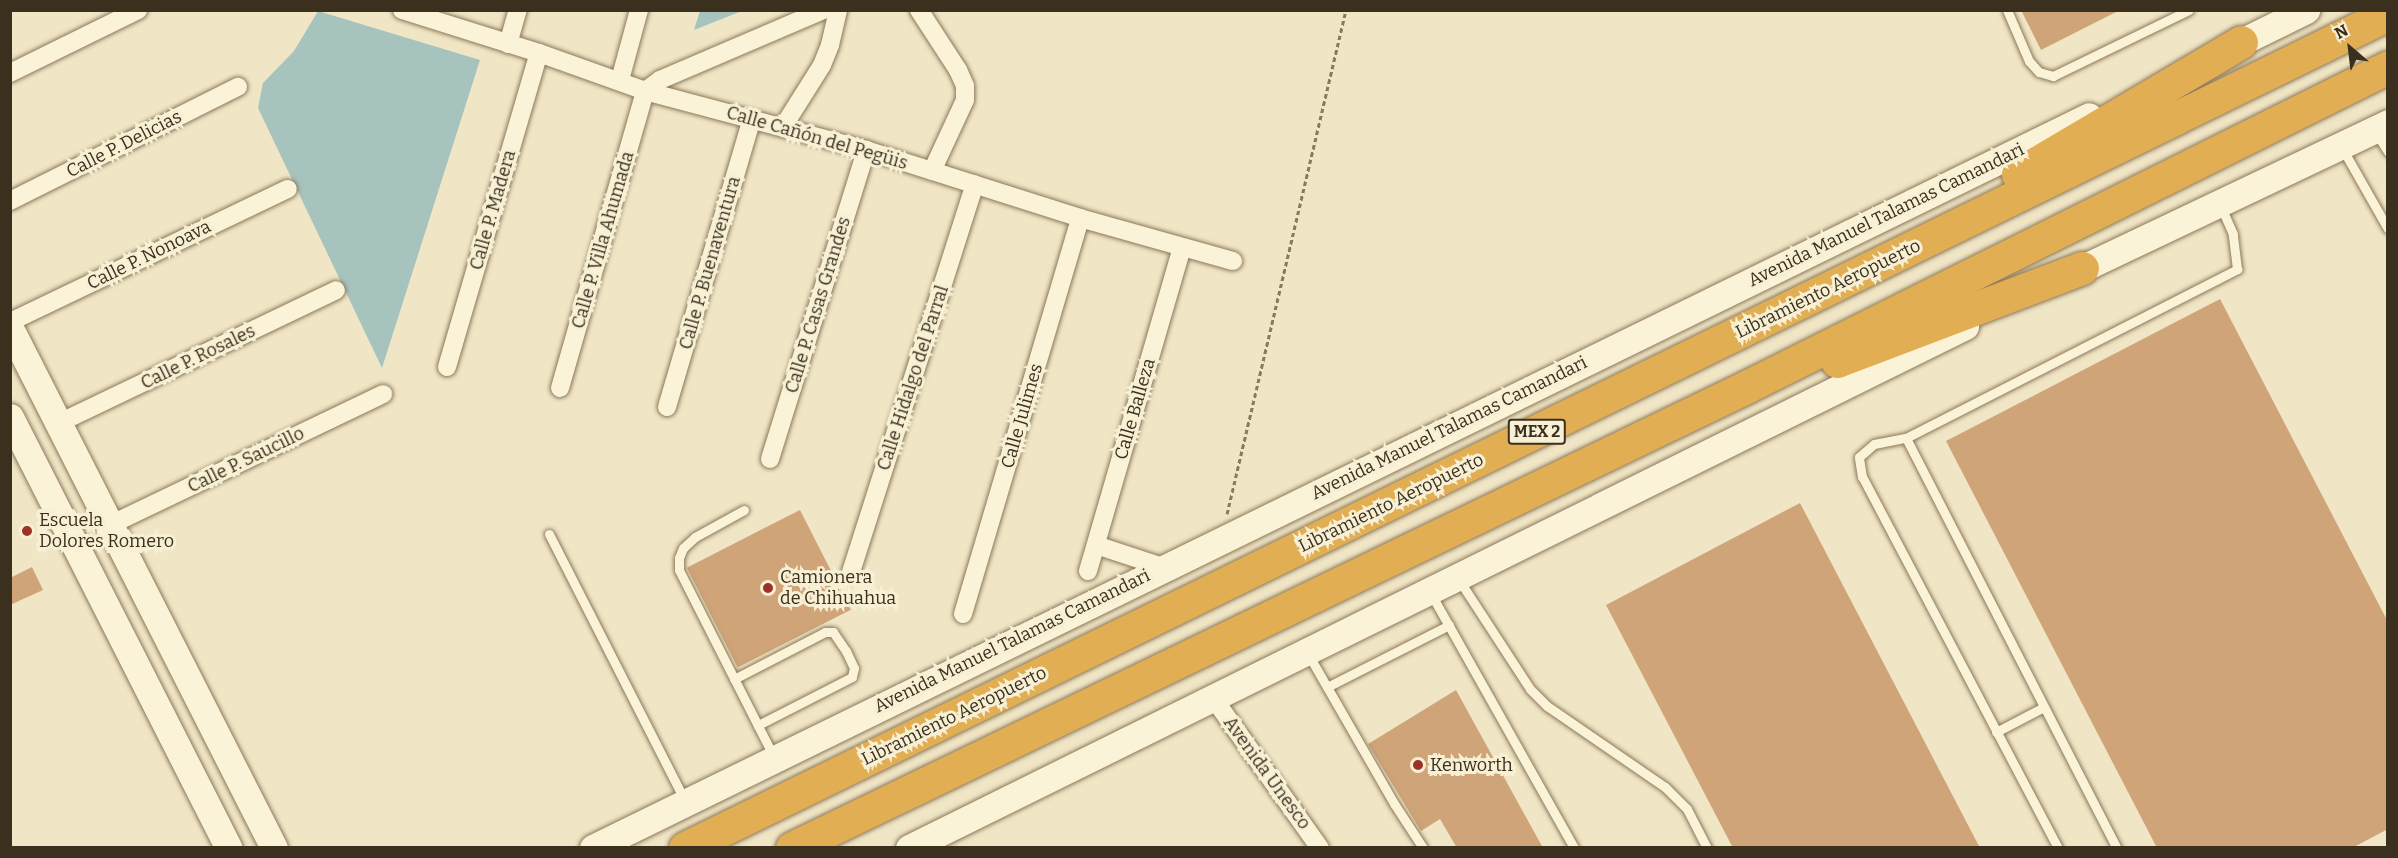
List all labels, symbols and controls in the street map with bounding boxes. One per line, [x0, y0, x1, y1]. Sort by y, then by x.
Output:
north arrow [2320, 18, 2380, 78]
text: N [2331, 20, 2351, 43]
street label: Calle Cañón del Pegüis [724, 102, 910, 174]
street label: Calle P. Delicias [63, 106, 185, 182]
street label: Avenida Manuel Talamas Camandari [1744, 139, 2028, 291]
street label: Calle P. Madera [466, 147, 520, 273]
street label: Calle P. Villa Ahumada [567, 149, 639, 331]
street label: Calle P. Buenaventura [675, 174, 745, 352]
street label: Calle P. Casas Grandes [781, 214, 855, 396]
street label: Calle P. Nonoava [84, 216, 214, 294]
street label: Libramiento Aeropuerto [1732, 235, 1924, 343]
street label: Calle Hidalgo del Parral [873, 283, 953, 473]
street label: Calle P. Rosales [137, 320, 259, 394]
street label: Avenida Manuel Talamas Camandari [1307, 352, 1591, 504]
street label: Calle Balleza [1110, 356, 1160, 462]
street label: Calle Julimes [997, 361, 1047, 471]
road number: MEX 2 [1507, 419, 1567, 445]
street label: Calle P. Saucillo [184, 422, 308, 498]
street label: Libramiento Aeropuerto [1295, 449, 1487, 557]
place label: Escuela Dolores Romero [39, 510, 174, 552]
marker: Escuela Dolores Romero [20, 524, 34, 538]
street label: Avenida Manuel Talamas Camandari [870, 565, 1154, 717]
place label: Camionera de Chihuahua [780, 567, 896, 610]
marker: Camionera de Chihuahua [761, 581, 775, 595]
street label: Libramiento Aeropuerto [858, 662, 1050, 770]
street label: Avenida Unesco [1219, 712, 1315, 834]
place label: Kenworth [1430, 754, 1513, 776]
marker: Kenworth [1411, 758, 1425, 772]

